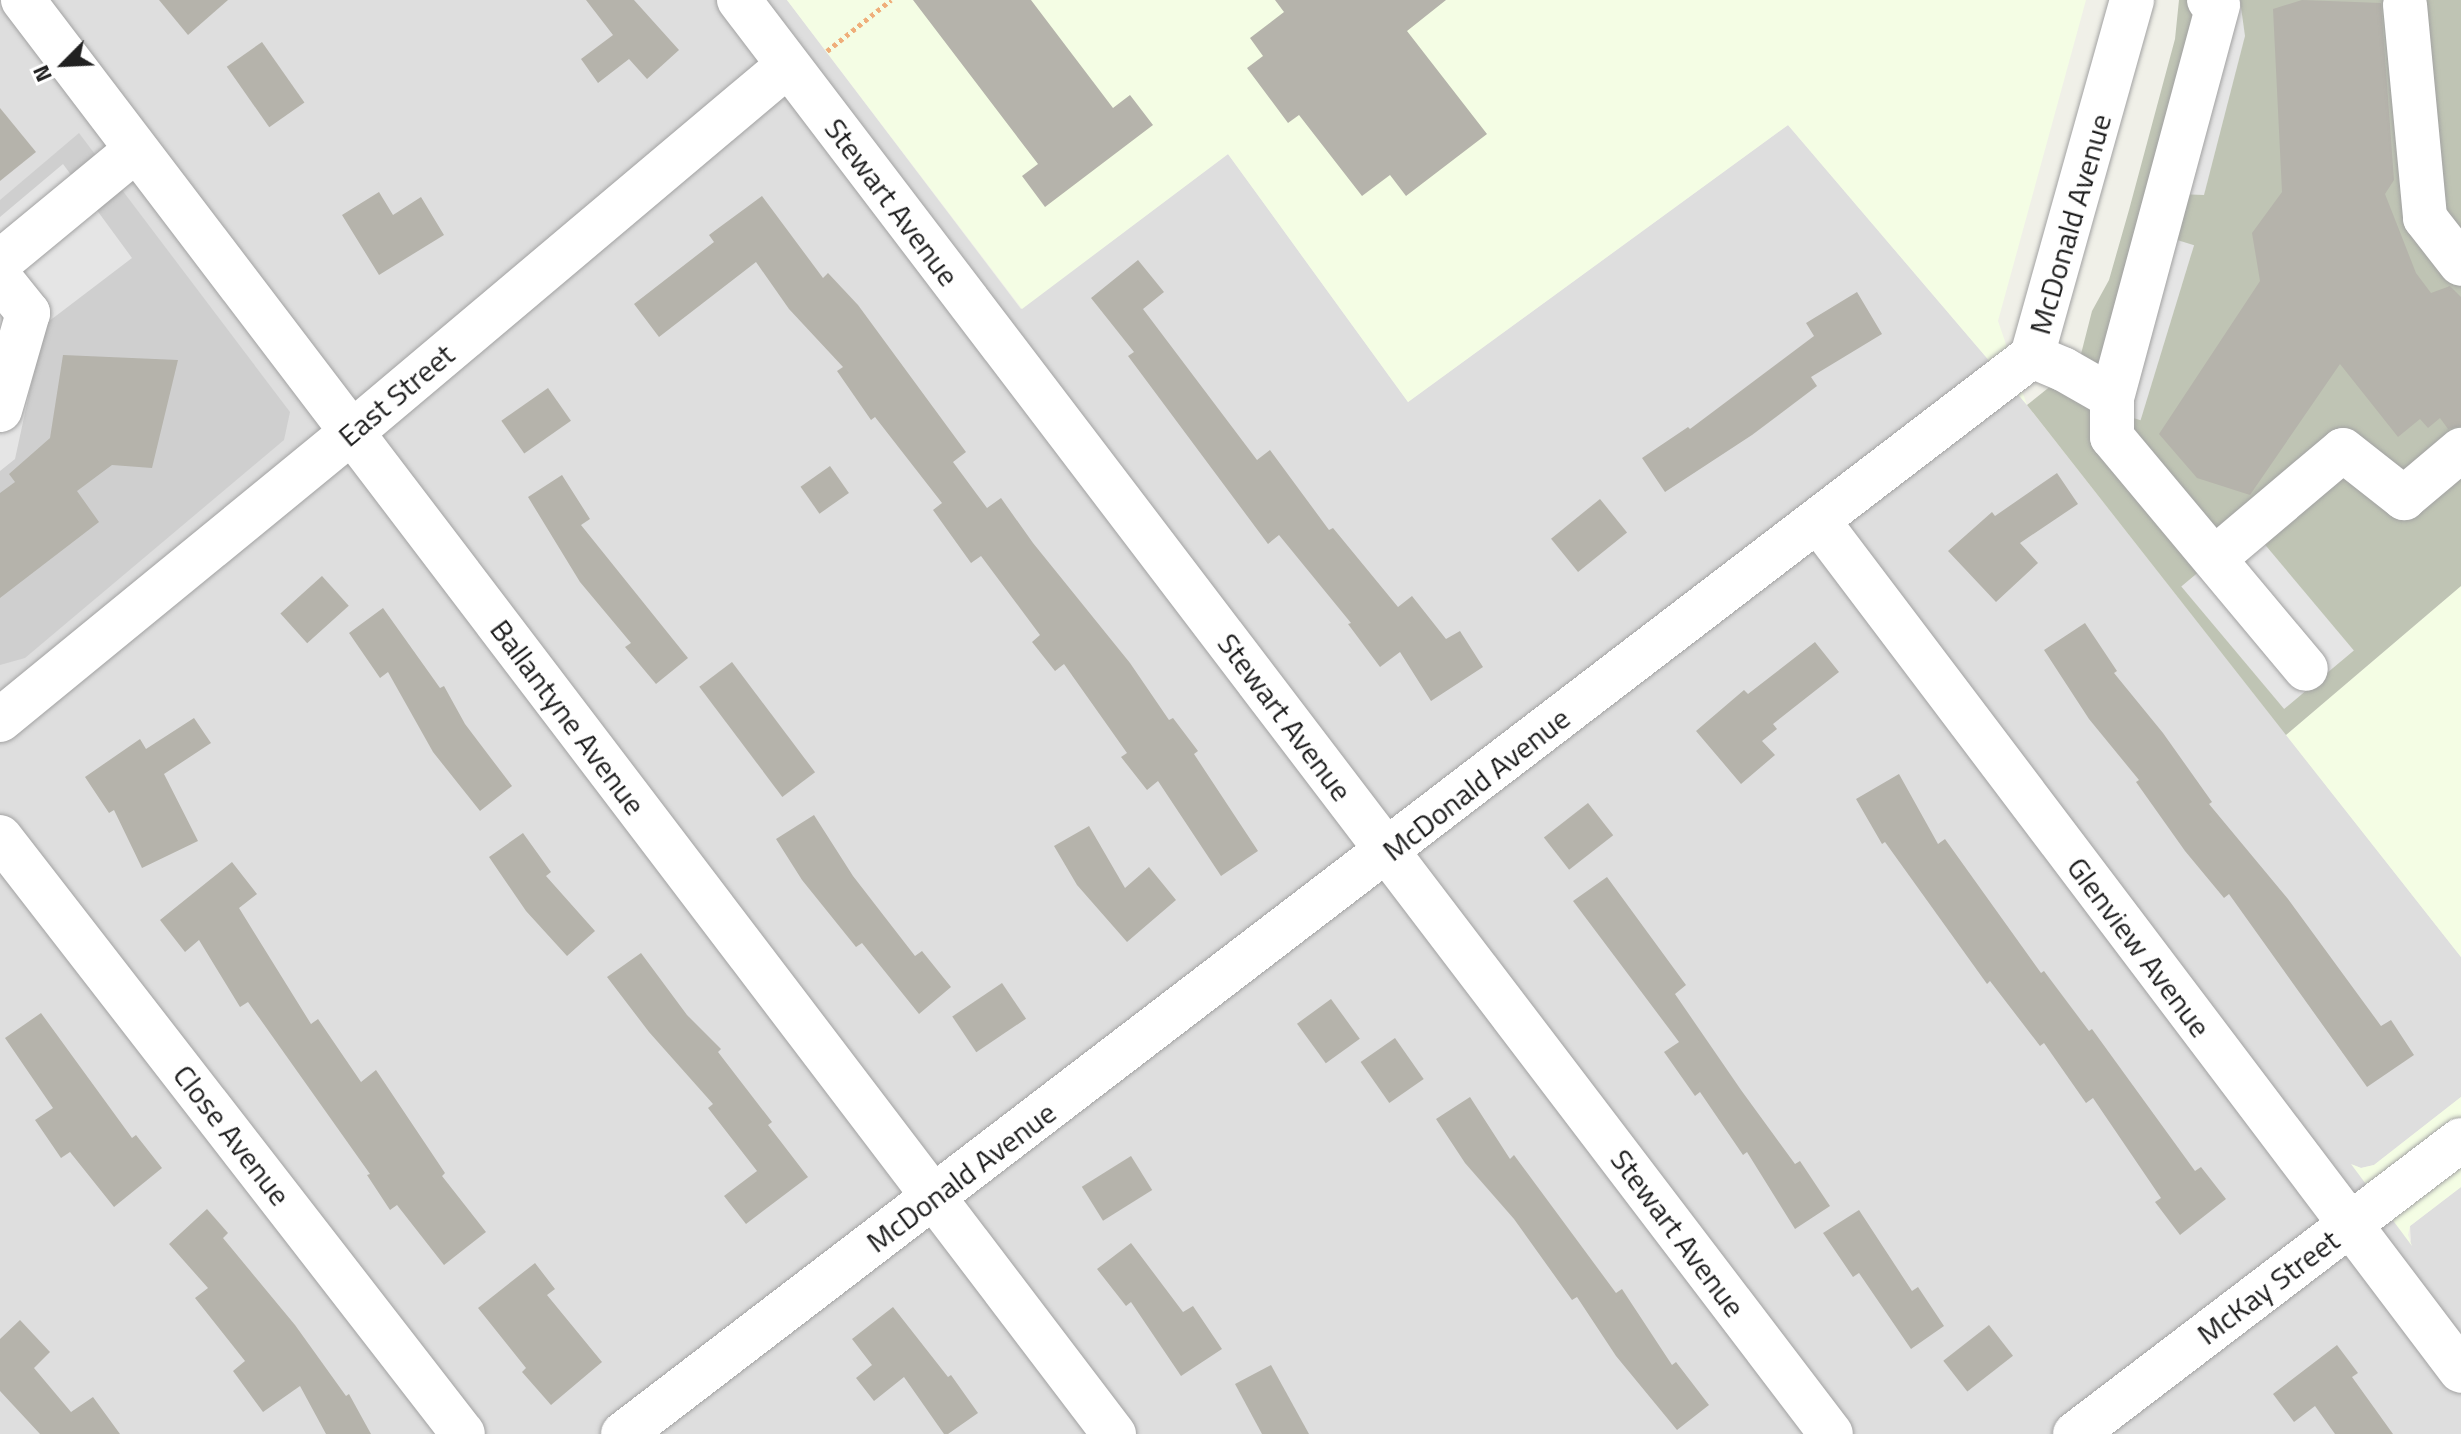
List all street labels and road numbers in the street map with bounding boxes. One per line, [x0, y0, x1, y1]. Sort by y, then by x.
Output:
street label: McDonald Avenue [2021, 110, 2119, 338]
street label: Stewart Avenue [817, 111, 967, 293]
street label: East Street [331, 336, 461, 454]
street label: Ballantyne Avenue [483, 612, 653, 822]
street label: Stewart Avenue [1210, 626, 1360, 808]
street label: McDonald Avenue [1375, 700, 1577, 868]
street label: Glenview Avenue [2060, 850, 2218, 1044]
street label: Close Avenue [166, 1057, 298, 1213]
street label: McDonald Avenue [859, 1094, 1063, 1260]
street label: Stewart Avenue [1603, 1142, 1753, 1324]
street label: McKay Street [2190, 1222, 2346, 1352]

